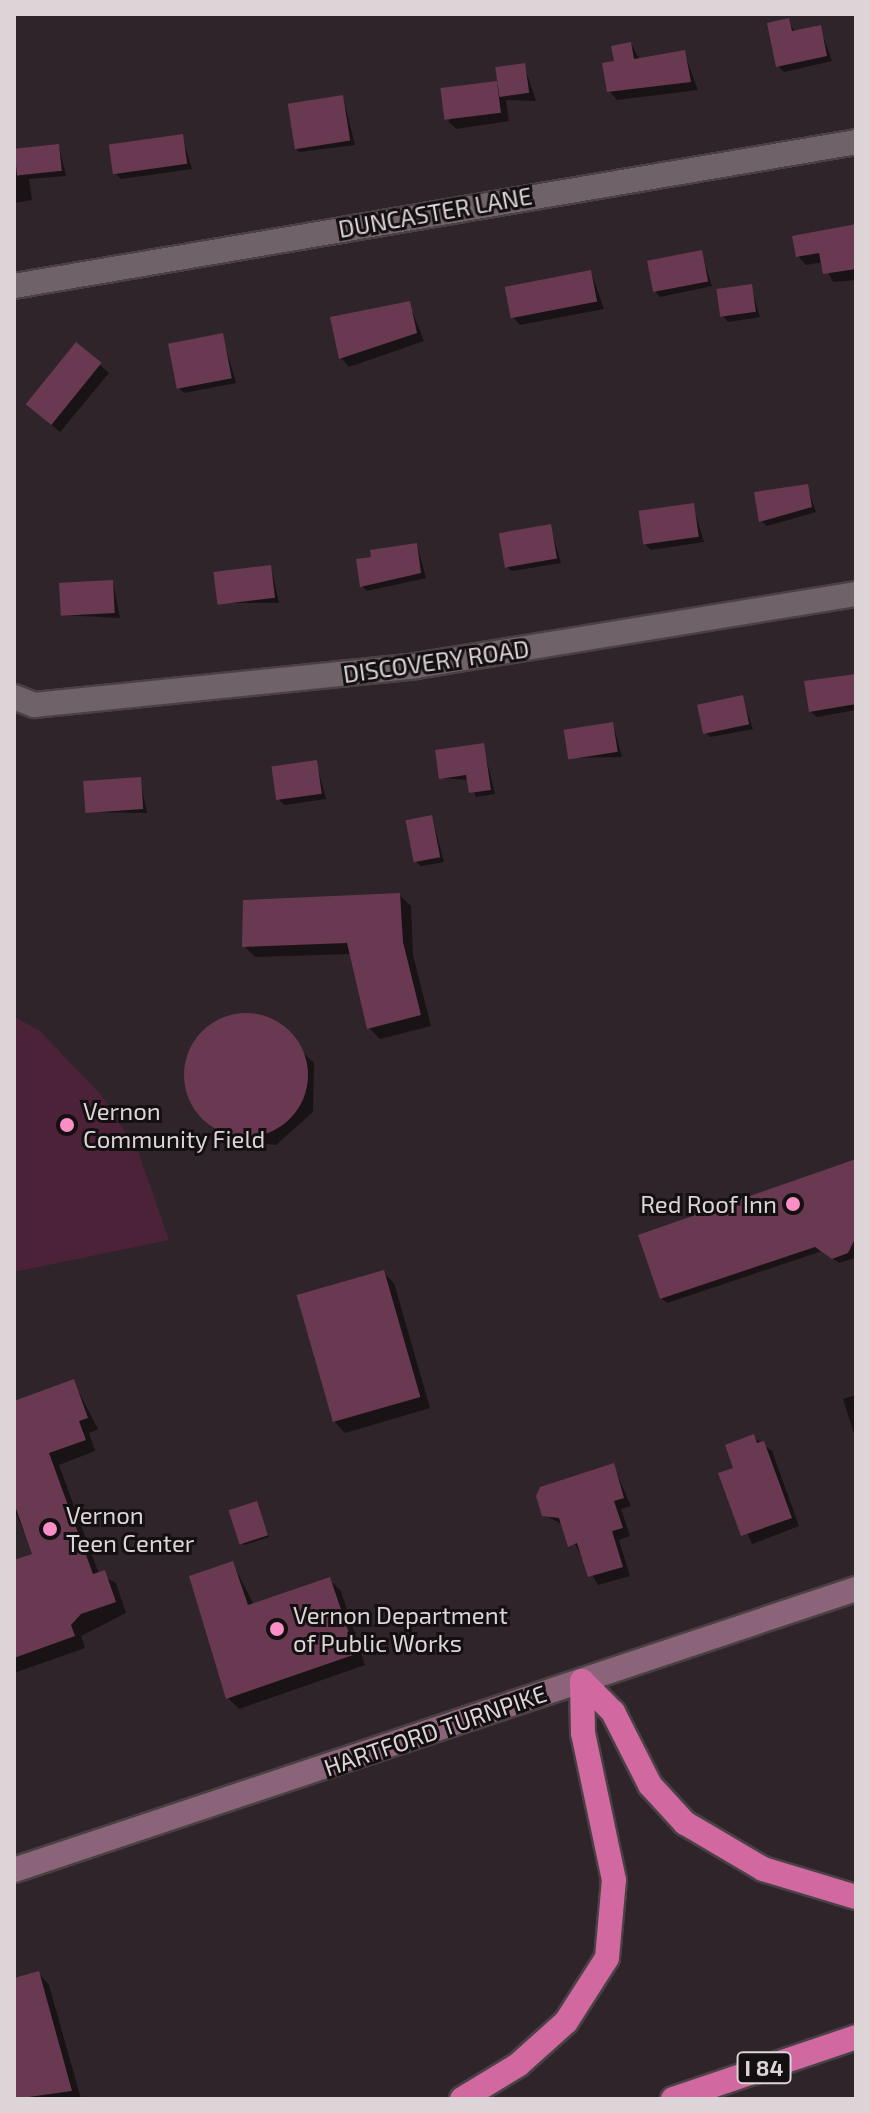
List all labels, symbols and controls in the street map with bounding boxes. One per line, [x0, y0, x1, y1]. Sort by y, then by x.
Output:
street label: DUNCASTER LANE [336, 181, 534, 243]
street label: DISCOVERY ROAD [341, 634, 531, 688]
place label: Vernon Community Field [83, 1097, 266, 1153]
marker: Vernon Community Field [58, 1116, 76, 1134]
place label: Red Roof Inn [640, 1190, 777, 1218]
marker: Red Roof Inn [784, 1195, 802, 1213]
place label: Vernon Teen Center [66, 1501, 194, 1557]
marker: Vernon Teen Center [41, 1520, 59, 1538]
place label: Vernon Department of Public Works [293, 1601, 508, 1657]
marker: Vernon Department of Public Works [268, 1620, 286, 1638]
street label: HARTFORD TURNPIKE [320, 1678, 550, 1782]
road number: I 84 [736, 2050, 792, 2086]

